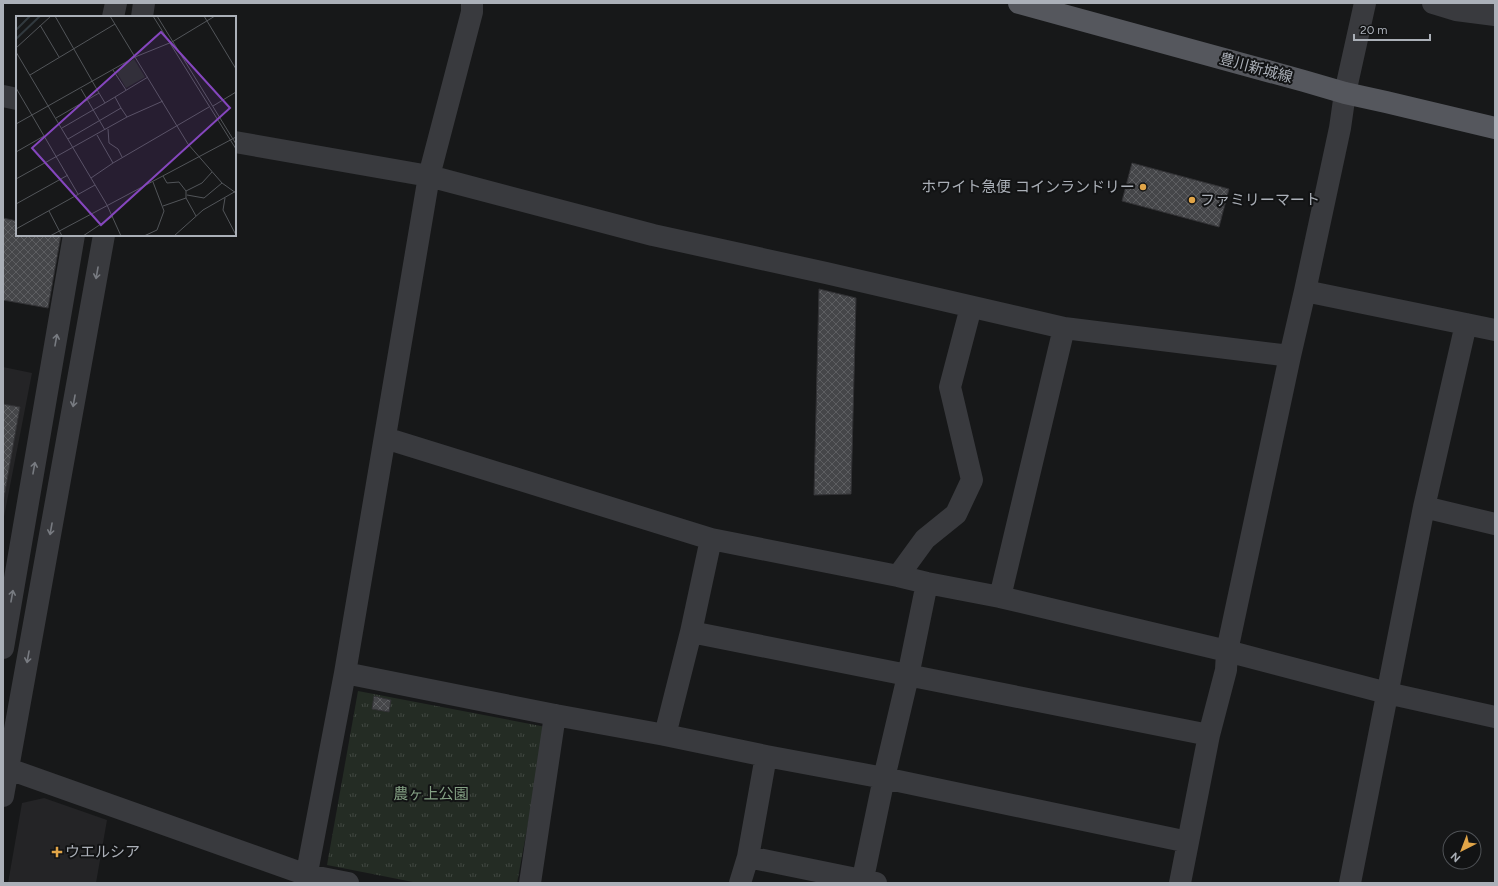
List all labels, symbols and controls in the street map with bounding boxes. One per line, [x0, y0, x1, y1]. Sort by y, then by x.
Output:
inset map [16, 16, 236, 236]
scale bar [1354, 16, 1430, 42]
text: 20 m [1360, 23, 1388, 37]
street label: 豊川新城線 [1217, 50, 1295, 86]
place label: ホワイト急便 コインランドリー [921, 178, 1135, 196]
marker: ホワイト急便 コインランドリー [1138, 182, 1148, 192]
place label: ファミリーマート [1200, 191, 1320, 209]
marker: ファミリーマート [1187, 195, 1197, 205]
one-way arrow [93, 266, 101, 279]
one-way arrow [52, 334, 60, 347]
one-way arrow [70, 394, 78, 407]
one-way arrow [30, 462, 38, 475]
one-way arrow [47, 522, 55, 535]
one-way arrow [8, 590, 16, 603]
one-way arrow [24, 650, 32, 663]
park label: 農ヶ上公園 [393, 785, 469, 803]
north arrow [1442, 830, 1482, 870]
place label: ウエルシア [65, 843, 140, 861]
marker: ウエルシア [52, 847, 62, 857]
text: N [1448, 849, 1463, 865]

